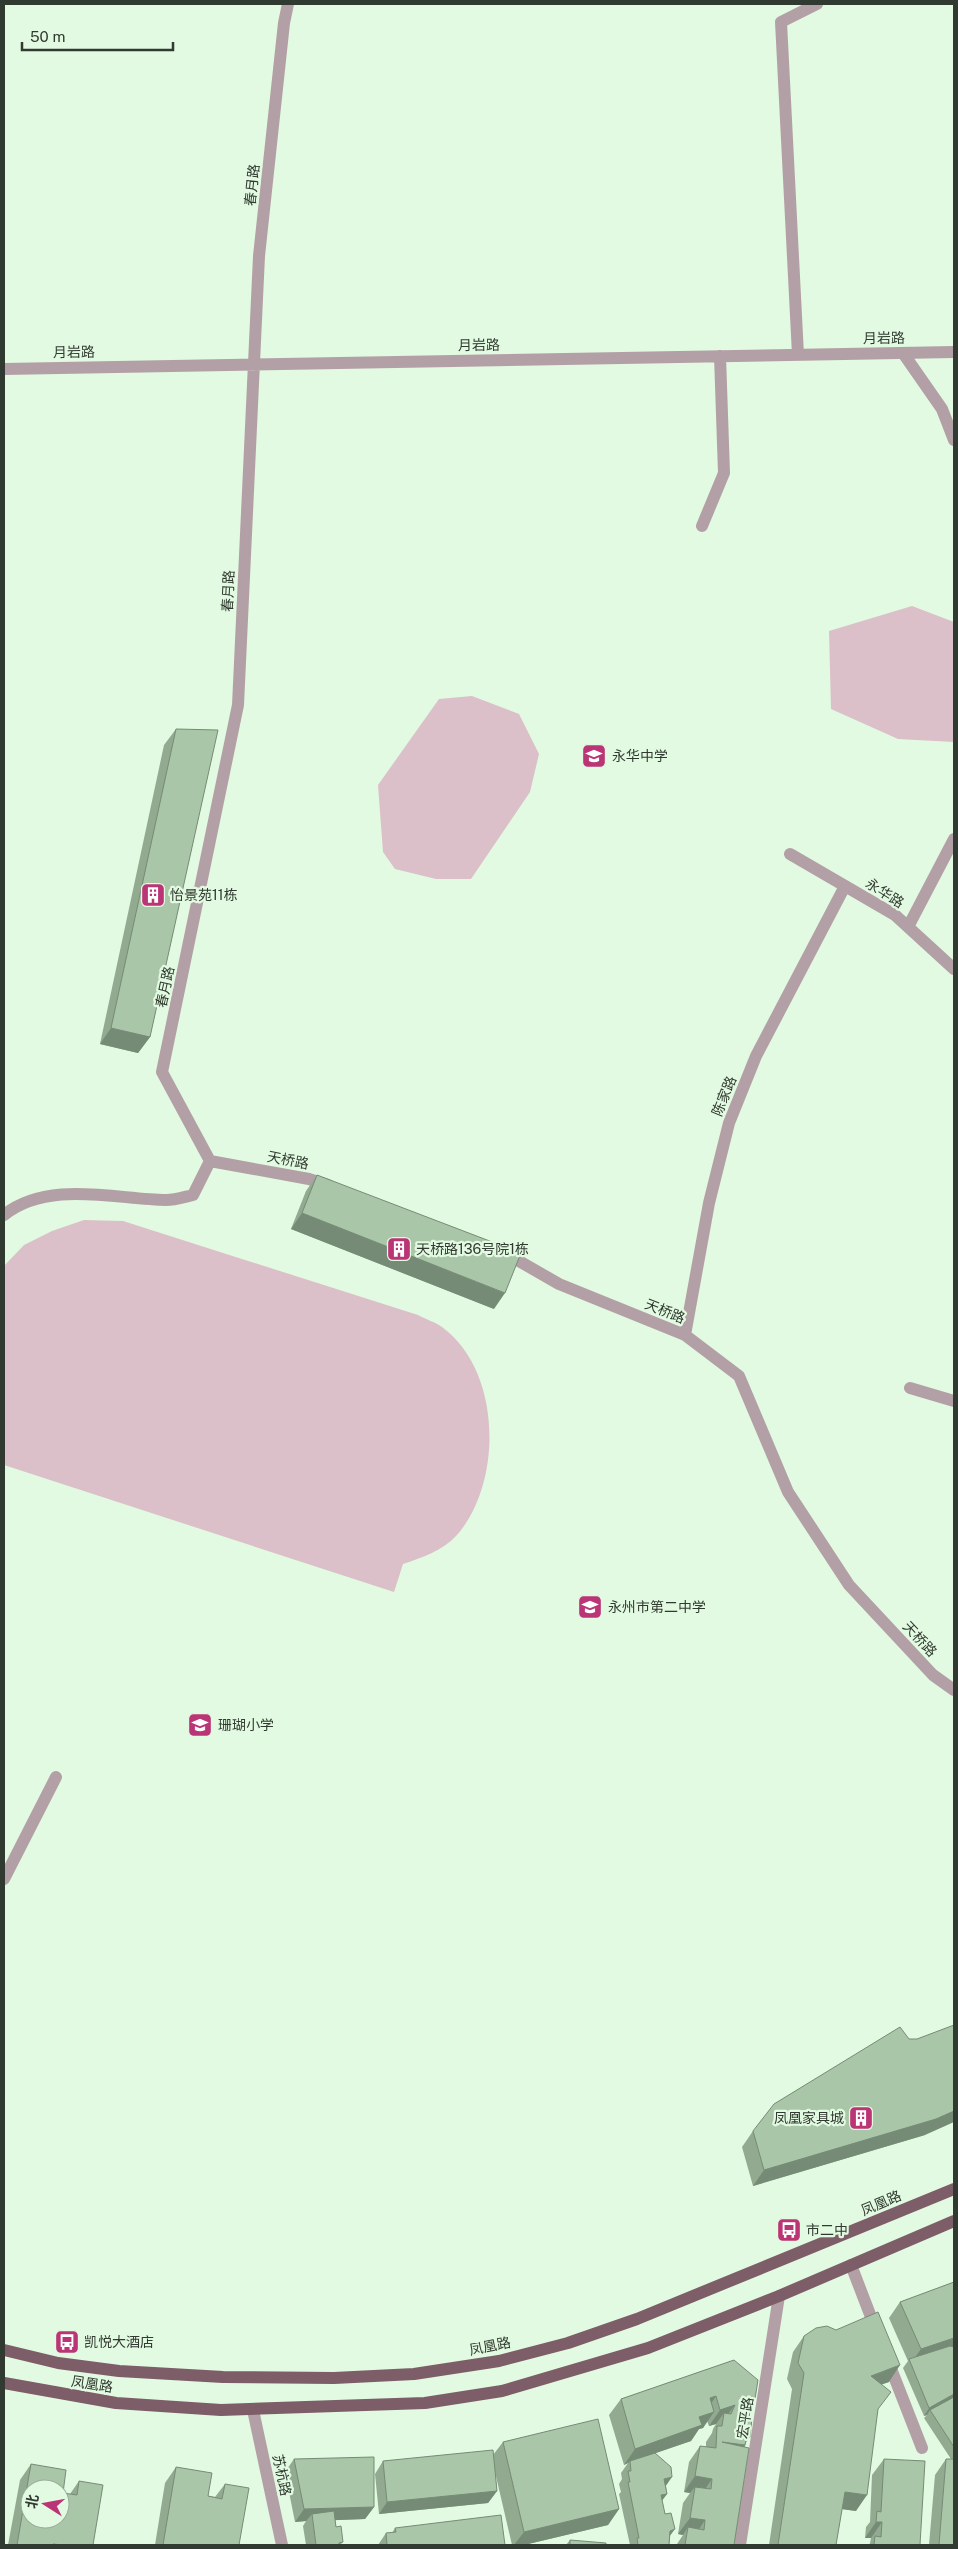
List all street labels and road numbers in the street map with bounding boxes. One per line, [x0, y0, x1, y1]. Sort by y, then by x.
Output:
street label: 春月路 [242, 163, 262, 207]
street label: 月岩路 [863, 330, 905, 346]
street label: 月岩路 [458, 337, 500, 353]
street label: 月岩路 [53, 344, 95, 360]
street label: 春月路 [219, 570, 237, 612]
street label: 永华路 [863, 875, 907, 911]
street label: 春月路 [153, 965, 177, 1009]
street label: 陈家路 [709, 1074, 739, 1118]
street label: 天桥路 [266, 1148, 310, 1172]
street label: 天桥路 [643, 1296, 687, 1326]
street label: 天桥路 [900, 1618, 940, 1660]
street label: 凤凰路 [859, 2187, 903, 2219]
street label: 凤凰路 [468, 2334, 512, 2358]
street label: 凤凰路 [70, 2373, 114, 2395]
street label: 宏平路 [734, 2396, 756, 2440]
street label: 苏杭路 [270, 2453, 294, 2497]

